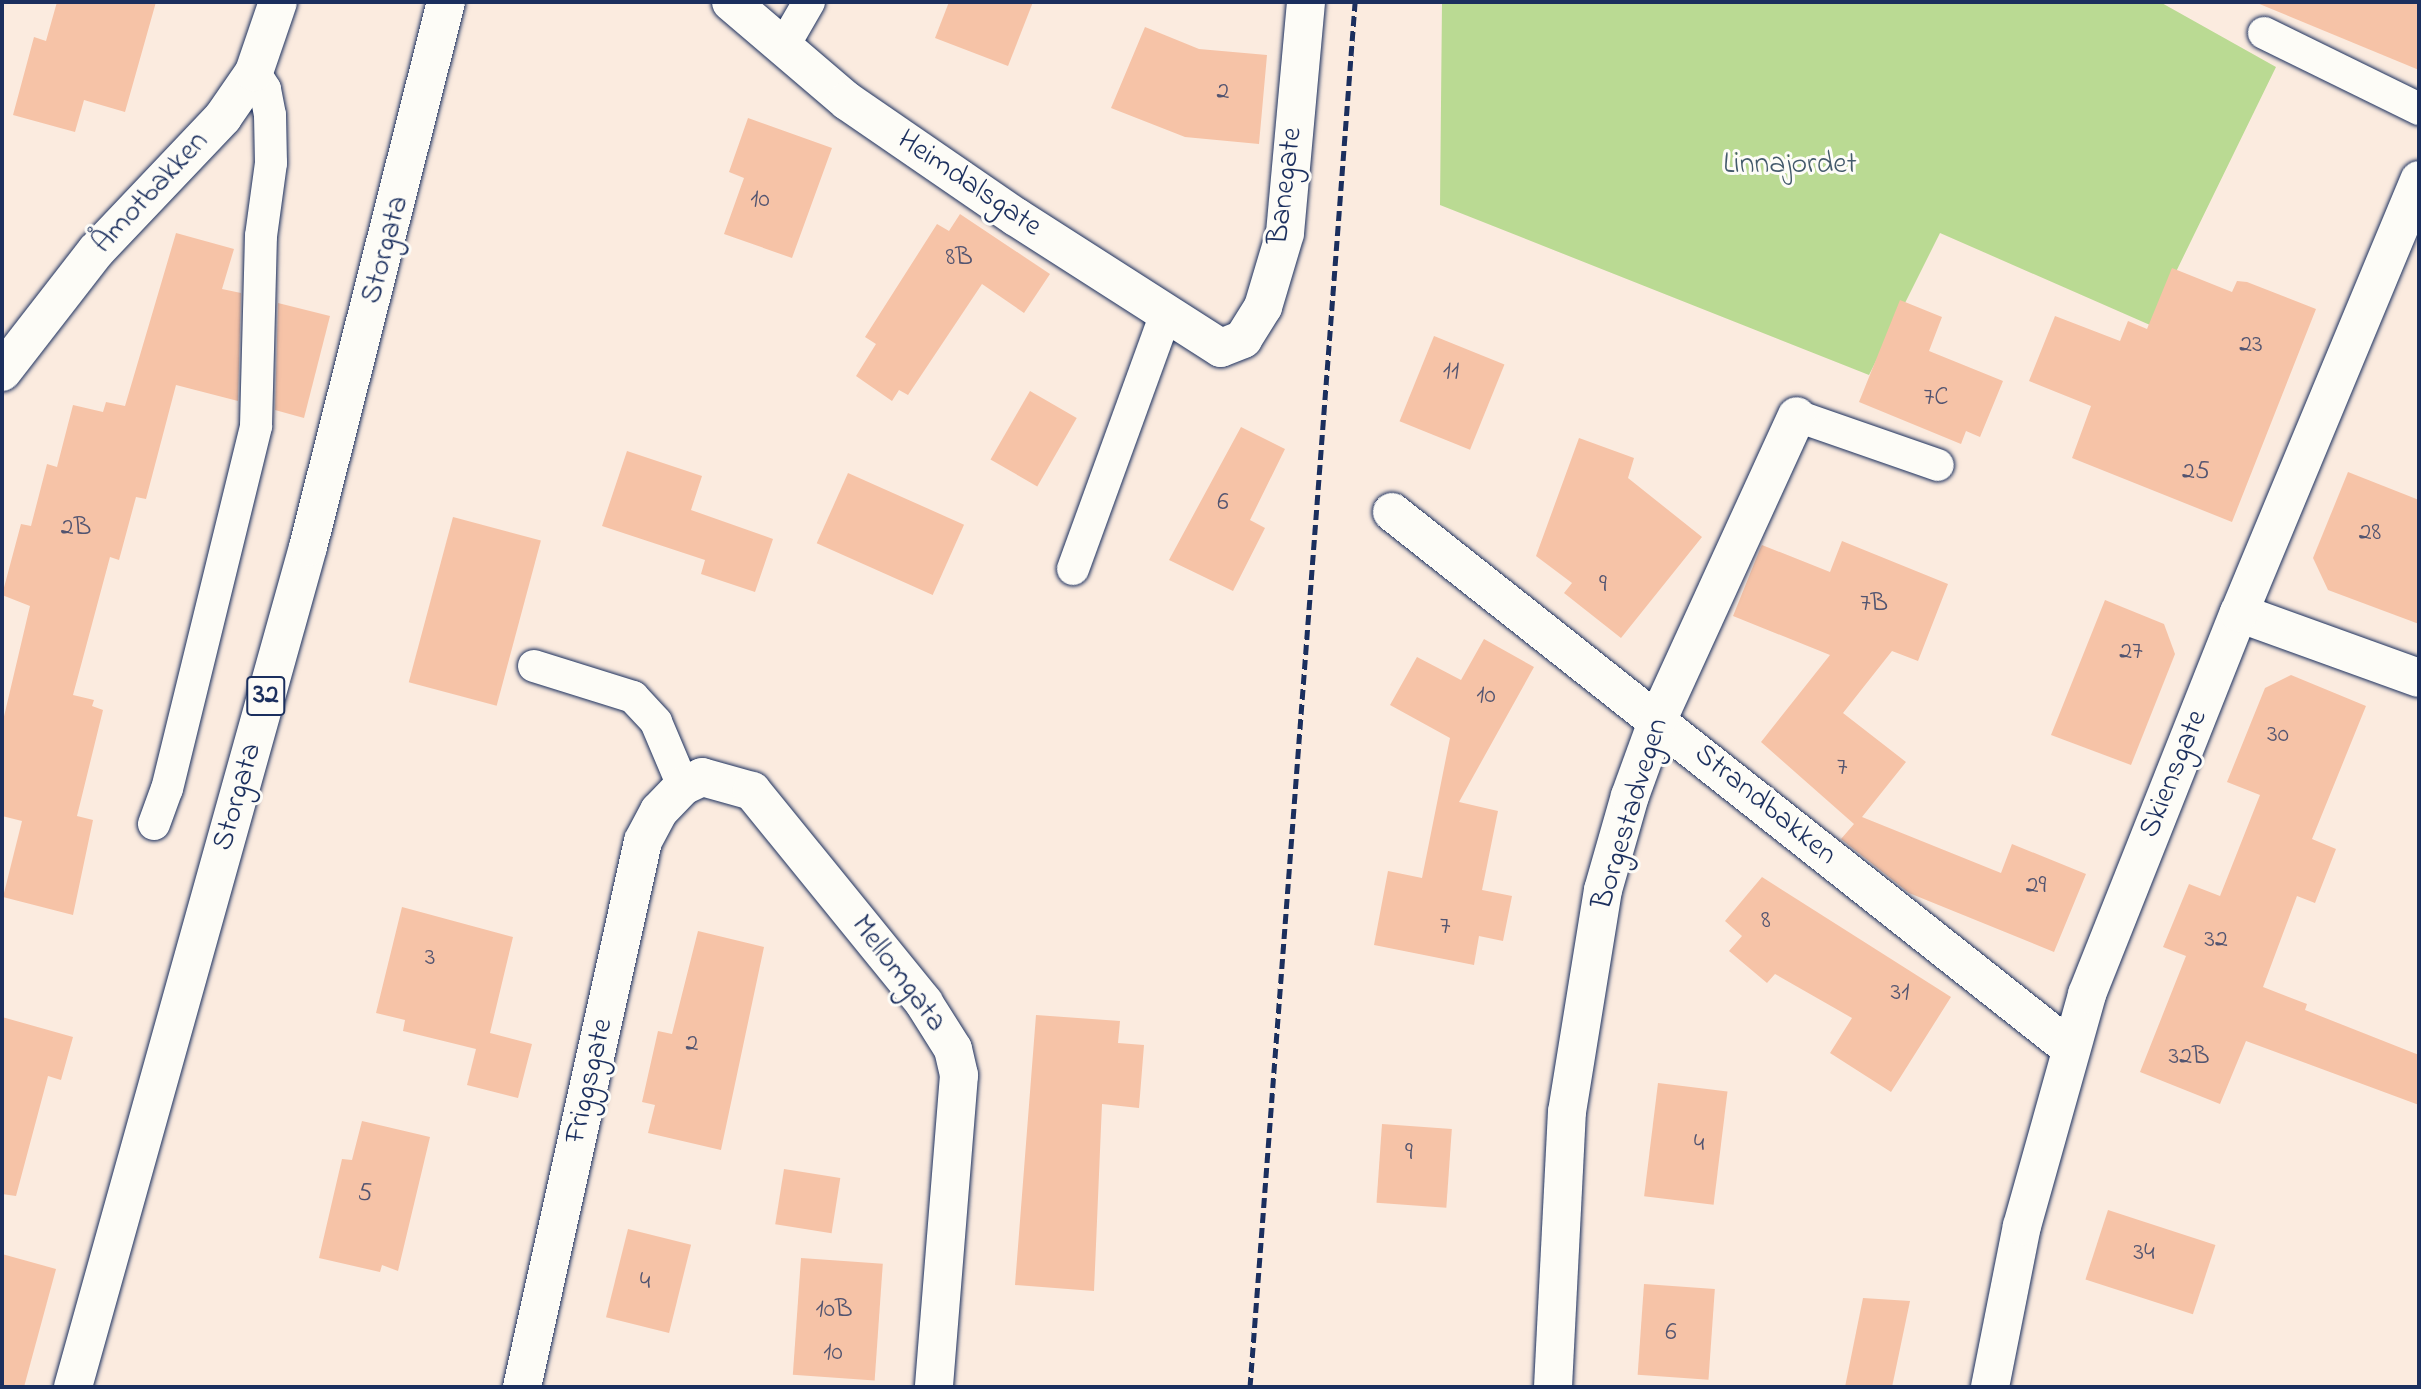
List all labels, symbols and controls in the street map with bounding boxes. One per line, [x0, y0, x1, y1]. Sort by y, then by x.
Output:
house number: 2 [1217, 77, 1229, 109]
street label: Heimdalsgate [890, 123, 1048, 245]
street label: Åmotbakken [85, 124, 217, 262]
street label: Banegate [1261, 125, 1311, 247]
park label: Linnajordet [1723, 147, 1857, 183]
house number: 10 [750, 185, 770, 217]
street label: Storgata [354, 192, 418, 308]
house number: 8B [945, 243, 973, 275]
house number: 23 [2239, 330, 2263, 362]
house number: 11 [1443, 357, 1459, 389]
house number: 7C [1924, 383, 1948, 415]
house number: 25 [2182, 457, 2210, 489]
house number: 6 [1217, 488, 1229, 520]
house number: 2B [61, 513, 91, 545]
house number: 28 [2359, 518, 2381, 550]
house number: 9 [1599, 570, 1607, 602]
house number: 7B [1860, 589, 1888, 621]
house number: 27 [2119, 637, 2143, 669]
road number: 32 [245, 672, 287, 720]
house number: 10 [1476, 681, 1496, 713]
street label: Skiensgate [2132, 705, 2216, 843]
street label: Borgestadvegen [1585, 714, 1677, 914]
house number: 30 [2267, 720, 2289, 752]
street label: Strandbakken [1686, 737, 1844, 873]
street label: Storgata [206, 739, 270, 855]
house number: 7 [1837, 753, 1847, 785]
house number: 29 [2026, 871, 2046, 903]
house number: 8 [1761, 906, 1771, 938]
street label: Mellomgata [843, 909, 953, 1039]
house number: 7 [1440, 912, 1450, 944]
house number: 32 [2204, 925, 2228, 957]
house number: 3 [425, 943, 435, 975]
house number: 31 [1890, 978, 1910, 1010]
street label: Friggsgate [558, 1015, 622, 1147]
house number: 2 [686, 1029, 698, 1061]
house number: 32B [2168, 1042, 2210, 1074]
house number: 4 [1694, 1129, 1704, 1161]
house number: 9 [1405, 1138, 1413, 1170]
house number: 5 [358, 1179, 372, 1211]
house number: 34 [2133, 1238, 2155, 1270]
house number: 4 [640, 1267, 650, 1299]
house number: 10B [816, 1295, 852, 1327]
house number: 6 [1665, 1318, 1677, 1350]
house number: 10 [823, 1338, 843, 1370]

